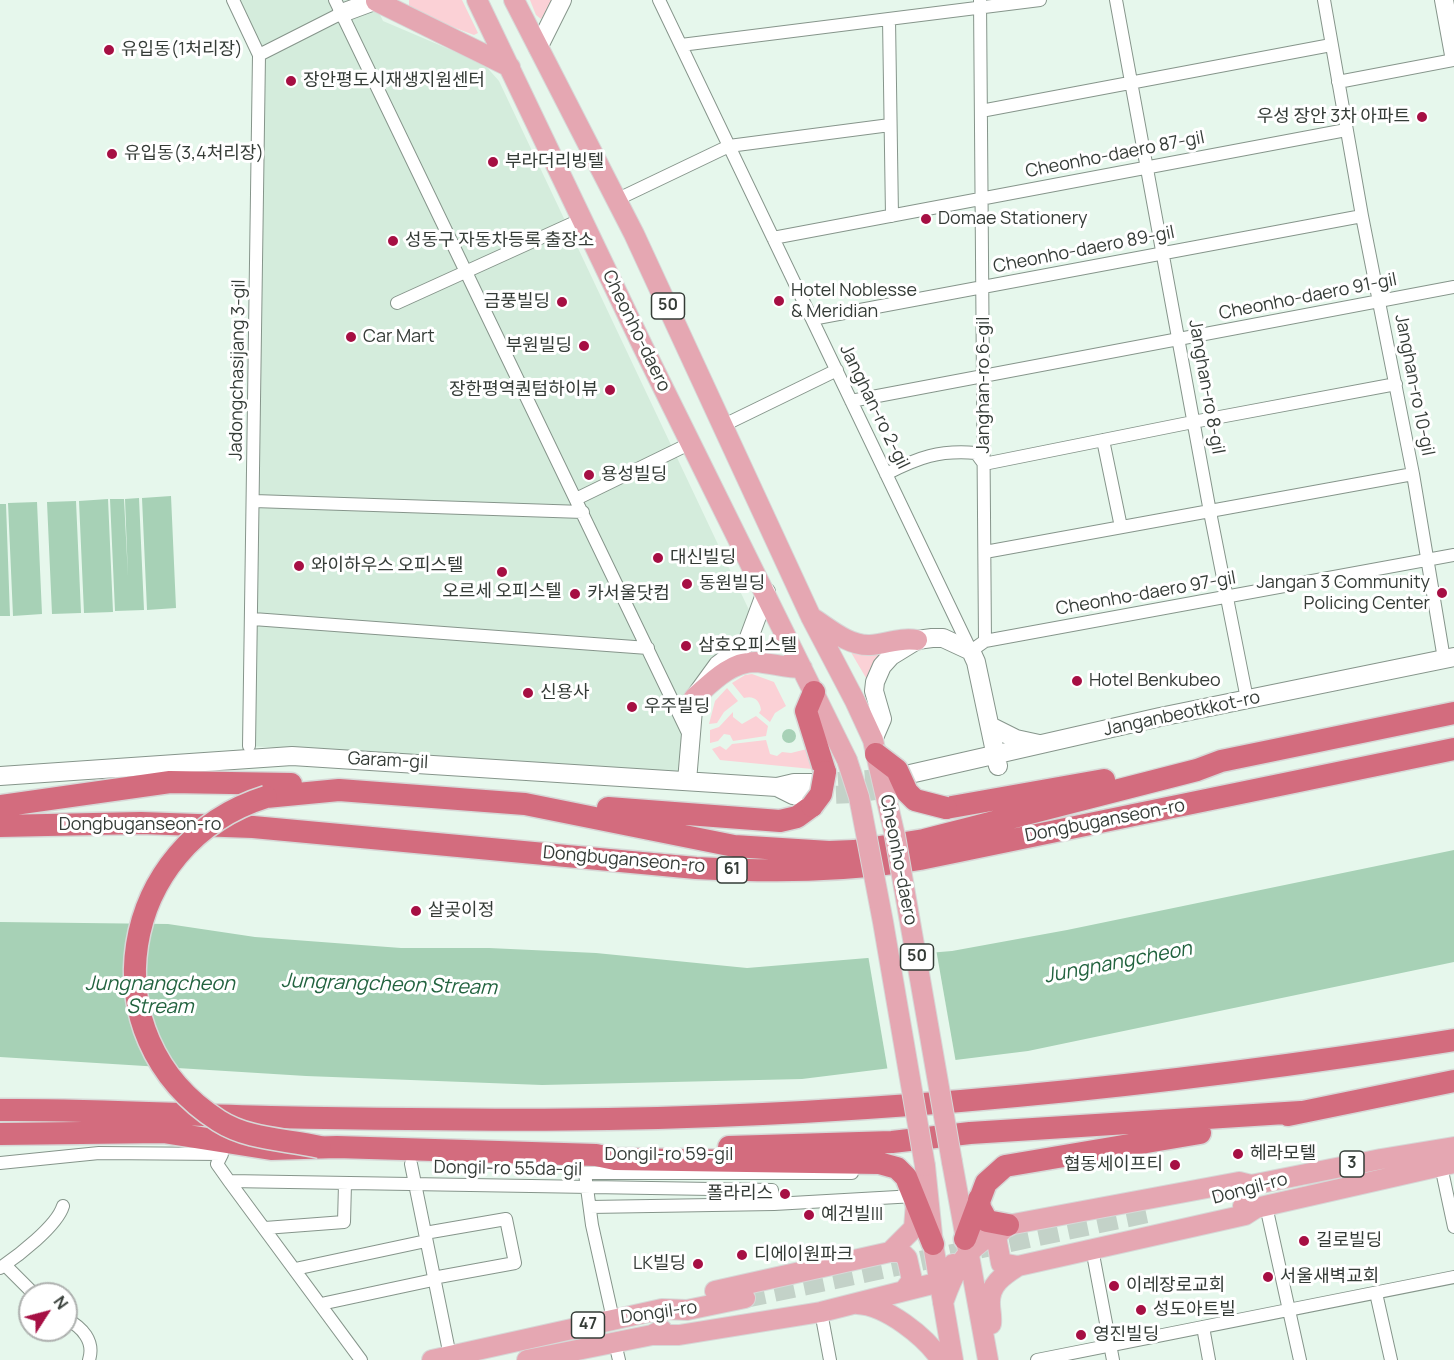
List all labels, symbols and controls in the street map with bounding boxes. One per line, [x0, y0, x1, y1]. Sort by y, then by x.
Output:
place label: 유입동(1처리장) [121, 39, 243, 61]
marker: 유입동(1처리장) [102, 43, 116, 57]
place label: 장안평도시재생지원센터 [303, 70, 485, 92]
marker: 장안평도시재생지원센터 [284, 74, 298, 88]
place label: 우성 장안 3차 아파트 [1257, 106, 1410, 128]
marker: 우성 장안 3차 아파트 [1415, 110, 1429, 124]
street label: Cheonho-daero 87-gil [1024, 127, 1206, 183]
place label: 유입동(3,4처리장) [124, 143, 264, 165]
marker: 유입동(3,4처리장) [105, 147, 119, 161]
place label: 부라더리빙텔 [505, 151, 604, 173]
marker: 부라더리빙텔 [486, 155, 500, 169]
place label: Domae Stationery [938, 208, 1087, 230]
marker: Domae Stationery [919, 212, 933, 226]
street label: Cheonho-daero 89-gil [991, 222, 1177, 278]
place label: 성동구 자동차등록 출장소 [405, 230, 594, 252]
marker: 성동구 자동차등록 출장소 [386, 234, 400, 248]
street label: Cheonho-daero [597, 267, 675, 395]
street label: Cheonho-daero 91-gil [1217, 269, 1399, 325]
street label: Jadongchasijang 3-gil [226, 279, 250, 461]
place label: Hotel Noblesse & Meridian [791, 280, 917, 322]
place label: 금풍빌딩 [484, 291, 550, 313]
road number: 50 [652, 293, 684, 319]
marker: Hotel Noblesse & Meridian [772, 294, 786, 308]
marker: 금풍빌딩 [555, 295, 569, 309]
street label: Janghan-ro 10-gil [1390, 312, 1438, 458]
street label: Janghan-ro 6-gil [973, 317, 995, 453]
street label: Janghan-ro 8-gil [1184, 318, 1228, 456]
place label: Car Mart [363, 326, 435, 348]
marker: Car Mart [344, 330, 358, 344]
place label: 부원빌딩 [506, 335, 572, 357]
marker: 부원빌딩 [577, 339, 591, 353]
street label: Janghan-ro 2-gil [834, 341, 914, 473]
place label: 장한평역퀀텀하이뷰 [449, 379, 598, 401]
marker: 장한평역퀀텀하이뷰 [603, 383, 617, 397]
place label: 용성빌딩 [601, 464, 667, 486]
marker: 용성빌딩 [582, 468, 596, 482]
place label: 대신빌딩 [670, 547, 736, 569]
marker: 대신빌딩 [651, 551, 665, 565]
place label: 와이하우스 오피스텔 [311, 555, 464, 577]
marker: 와이하우스 오피스텔 [292, 559, 306, 573]
marker: 오르세 오피스텔 [495, 565, 509, 579]
street label: Cheonho-daero 97-gil [1054, 568, 1238, 620]
place label: Jangan 3 Community Policing Center [1256, 572, 1430, 614]
place label: 동원빌딩 [699, 573, 765, 595]
marker: 동원빌딩 [680, 577, 694, 591]
place label: 오르세 오피스텔 [442, 581, 562, 603]
place label: 카서울닷컴 [587, 583, 670, 605]
marker: Jangan 3 Community Policing Center [1435, 586, 1449, 600]
marker: 카서울닷컴 [568, 587, 582, 601]
place label: 삼호오피스텔 [698, 635, 797, 657]
marker: 삼호오피스텔 [679, 639, 693, 653]
place label: Hotel Benkubeo [1089, 670, 1221, 692]
marker: Hotel Benkubeo [1070, 674, 1084, 688]
place label: 신용사 [540, 682, 590, 704]
marker: 신용사 [521, 686, 535, 700]
street label: Janganbeotkkot-ro [1102, 687, 1262, 741]
place label: 우주빌딩 [644, 696, 710, 718]
marker: 우주빌딩 [625, 700, 639, 714]
street label: Garam-gil [347, 748, 429, 774]
street label: Cheonho-daero [875, 793, 921, 927]
street label: Dongbuganseon-ro [1023, 795, 1187, 847]
street label: Dongbuganseon-ro [59, 814, 221, 836]
street label: Dongbuganseon-ro [542, 842, 706, 878]
road number: 61 [717, 857, 747, 883]
place label: 살곶이정 [428, 900, 494, 922]
marker: 살곶이정 [409, 904, 423, 918]
water label: Jungnangcheon [1042, 937, 1194, 989]
road number: 50 [900, 944, 934, 970]
water label: Jungrangcheon Stream [281, 969, 497, 1001]
water label: Jungnangcheon Stream [85, 972, 235, 1019]
place label: 헤라모텔 [1250, 1143, 1316, 1165]
street label: Dongil-ro 59-gil [605, 1144, 733, 1166]
marker: 헤라모텔 [1231, 1147, 1245, 1161]
road number: 3 [1340, 1151, 1364, 1177]
place label: 협동세이프티 [1064, 1154, 1163, 1176]
street label: Dongil-ro 55da-gil [433, 1157, 583, 1181]
marker: 협동세이프티 [1168, 1158, 1182, 1172]
street label: Dongil-ro [1210, 1169, 1290, 1209]
place label: 폴라리스 [707, 1183, 773, 1205]
marker: 폴라리스 [778, 1187, 792, 1201]
place label: 예건빌III [821, 1204, 883, 1226]
marker: 예건빌III [802, 1208, 816, 1222]
place label: 길로빌딩 [1316, 1230, 1382, 1252]
marker: 길로빌딩 [1297, 1234, 1311, 1248]
place label: 디에이원파크 [754, 1244, 853, 1266]
marker: 디에이원파크 [735, 1248, 749, 1262]
place label: LK빌딩 [633, 1253, 686, 1275]
marker: LK빌딩 [691, 1257, 705, 1271]
place label: 서울새벽교회 [1280, 1266, 1379, 1288]
marker: 서울새벽교회 [1261, 1270, 1275, 1284]
place label: 이레장로교회 [1126, 1275, 1225, 1297]
marker: 이레장로교회 [1107, 1279, 1121, 1293]
north arrow [18, 1282, 78, 1342]
text: N [49, 1291, 73, 1314]
street label: Dongil-ro [619, 1297, 699, 1329]
place label: 성도아트빌 [1153, 1299, 1236, 1321]
marker: 성도아트빌 [1134, 1303, 1148, 1317]
road number: 47 [572, 1312, 604, 1338]
place label: 영진빌딩 [1093, 1324, 1159, 1346]
marker: 영진빌딩 [1074, 1328, 1088, 1342]

